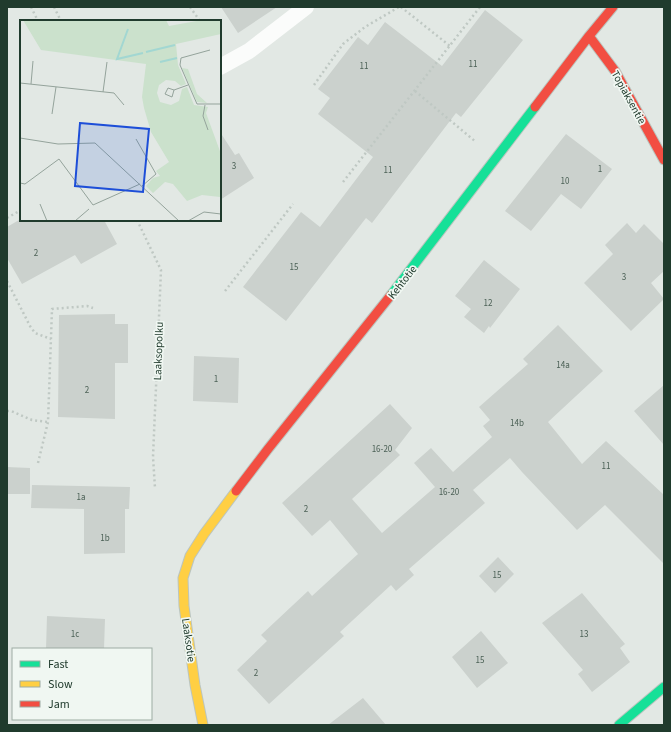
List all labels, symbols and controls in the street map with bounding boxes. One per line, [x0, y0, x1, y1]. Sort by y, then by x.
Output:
inset map [20, 20, 221, 221]
house number: 11 [469, 58, 477, 71]
house number: 11 [360, 60, 368, 73]
street label: Topiaksentie [608, 68, 650, 127]
house number: 3 [232, 160, 237, 173]
house number: 1 [598, 163, 602, 176]
house number: 11 [384, 164, 392, 177]
house number: 10 [561, 175, 570, 188]
house number: 2 [34, 247, 39, 260]
house number: 15 [290, 261, 299, 274]
street label: Kehtotie [384, 262, 421, 302]
house number: 3 [622, 271, 627, 284]
house number: 12 [484, 297, 493, 310]
street label: Laaksopolku [150, 321, 167, 381]
house number: 14a [556, 359, 570, 372]
house number: 1 [214, 373, 218, 386]
house number: 2 [85, 384, 90, 397]
house number: 14b [510, 417, 524, 430]
house number: 16-20 [372, 443, 393, 456]
house number: 11 [602, 460, 610, 473]
house number: 16-20 [439, 486, 460, 499]
house number: 1a [76, 491, 86, 504]
house number: 2 [304, 503, 309, 516]
house number: 1b [100, 532, 110, 545]
house number: 15 [493, 569, 502, 582]
street label: Laaksotie [178, 617, 199, 664]
house number: 1c [71, 628, 79, 641]
house number: 13 [580, 628, 589, 641]
legend [12, 648, 152, 720]
house number: 15 [476, 654, 485, 667]
text: Fast [48, 656, 68, 673]
house number: 2 [254, 667, 259, 680]
text: Slow [48, 676, 73, 693]
text: Jam [48, 696, 70, 713]

